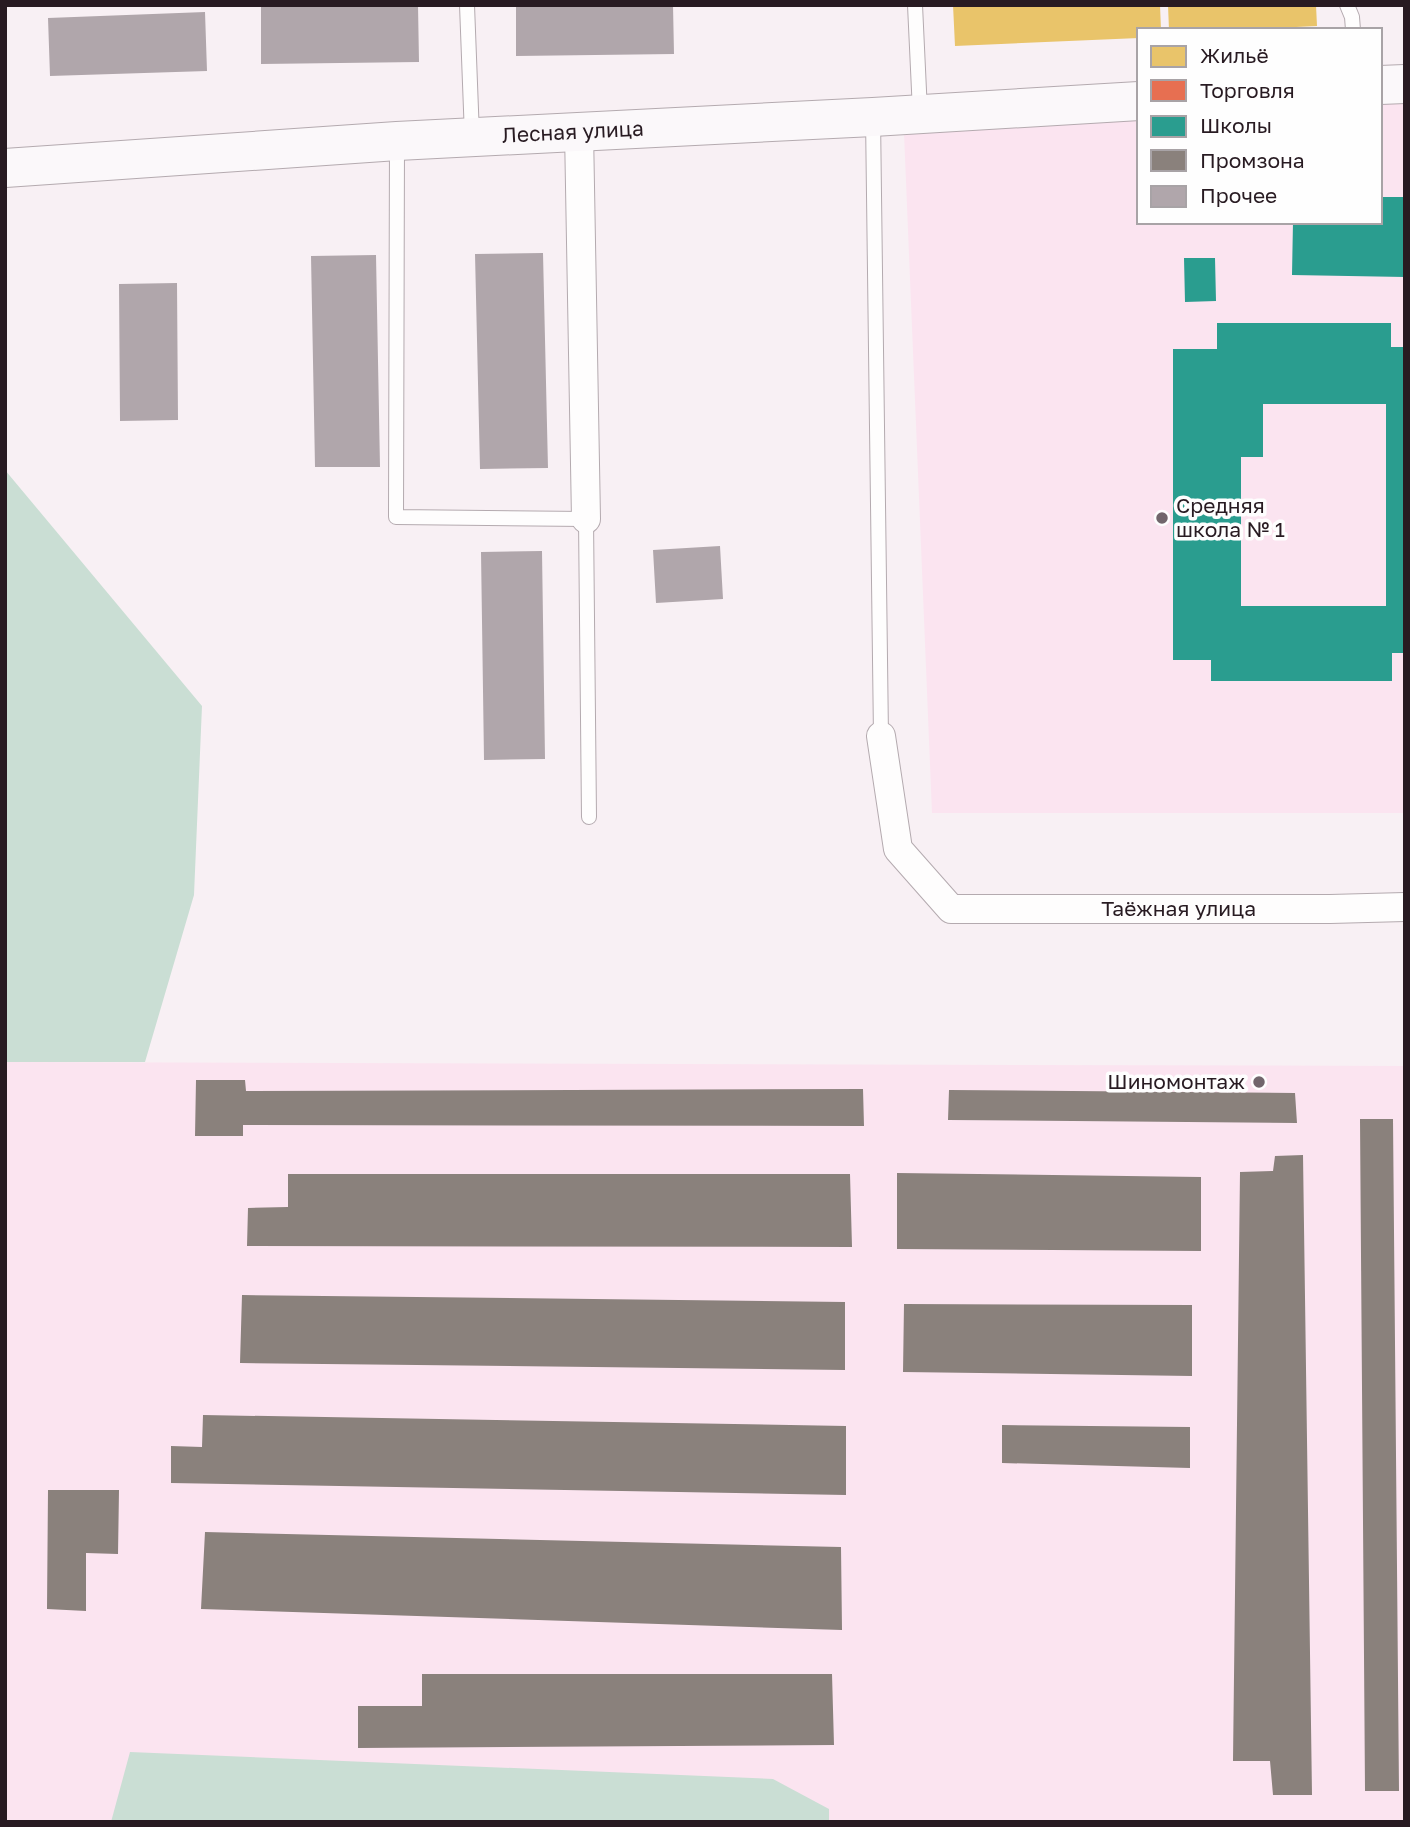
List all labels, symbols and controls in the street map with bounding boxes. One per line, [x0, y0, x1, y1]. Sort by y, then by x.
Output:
legend [1137, 28, 1382, 224]
text: Жильё [1200, 42, 1269, 68]
text: Торговля [1200, 77, 1295, 103]
text: Школы [1200, 112, 1272, 138]
street label: Лесная улица [501, 115, 644, 148]
text: Промзона [1200, 147, 1305, 173]
text: Прочее [1200, 182, 1277, 208]
place label: Средняя школа № 1 [1176, 492, 1285, 542]
marker: Средняя школа № 1 [1154, 510, 1170, 526]
street label: Таёжная улица [1101, 895, 1256, 921]
place label: Шиномонтаж [1107, 1068, 1245, 1094]
marker: Шиномонтаж [1251, 1074, 1267, 1090]

